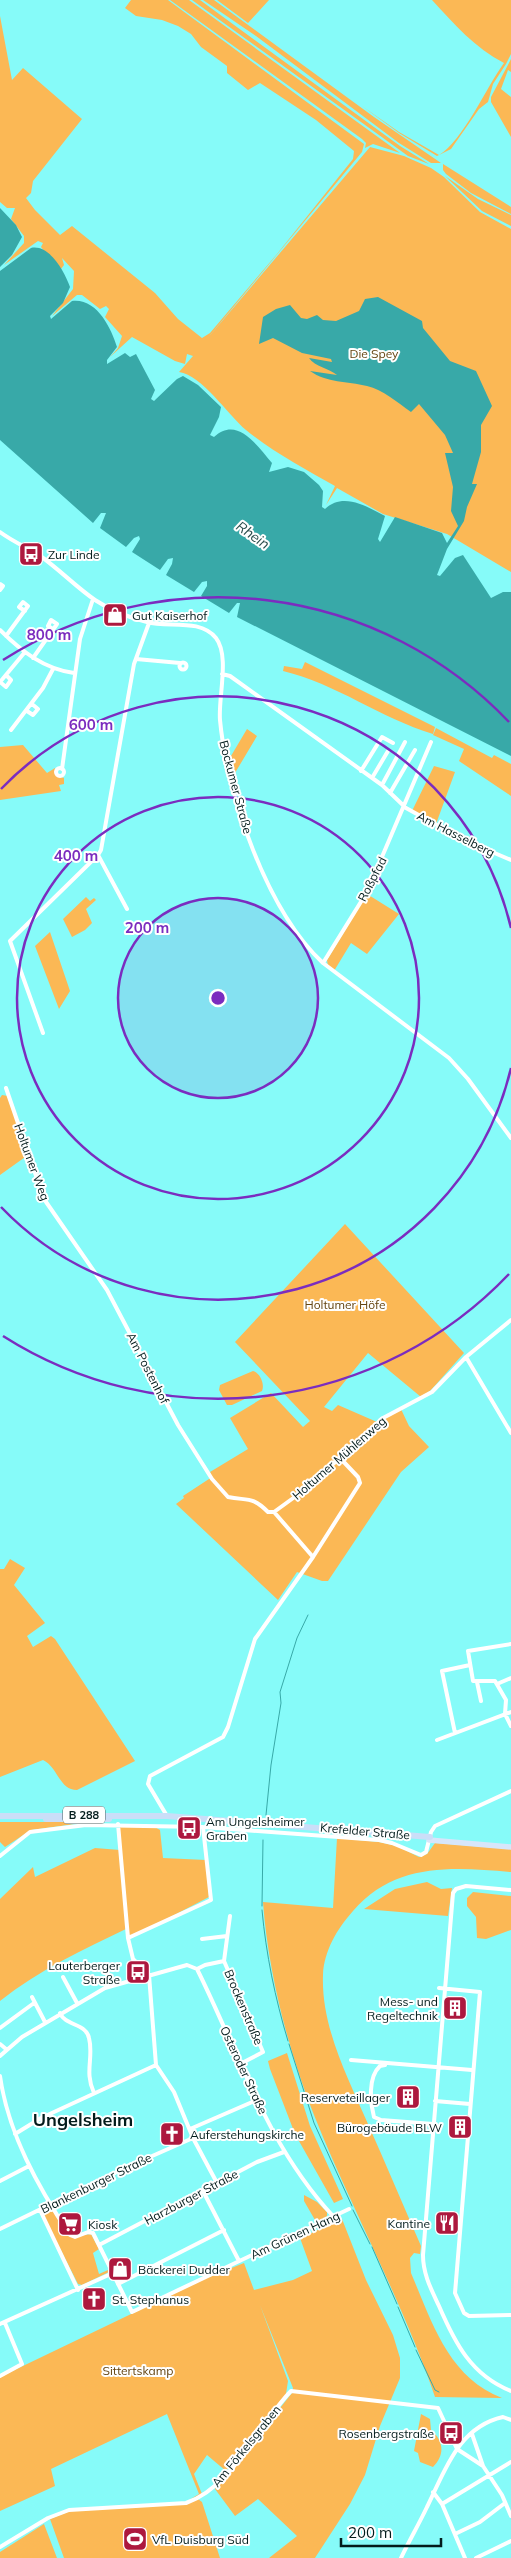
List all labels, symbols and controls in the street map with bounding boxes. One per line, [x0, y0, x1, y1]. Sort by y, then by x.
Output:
park label: Die Spey [350, 346, 399, 361]
water label: Rhein [233, 517, 273, 553]
bus stop icon: Zur Linde [18, 541, 44, 567]
place label: Zur Linde [48, 547, 100, 562]
shop icon: Gut Kaiserhof [102, 602, 128, 628]
place label: Gut Kaiserhof [132, 608, 208, 623]
text: 800 m [27, 625, 71, 644]
text: 600 m [69, 715, 113, 734]
street label: Bockumer Straße [216, 739, 256, 835]
street label: Am Hasselberg [415, 808, 497, 860]
text: 400 m [54, 846, 98, 865]
street label: Roßpfad [354, 854, 390, 904]
text: 200 m [125, 918, 169, 937]
centre of rings [209, 989, 227, 1007]
street label: Holtumer Weg [11, 1121, 53, 1203]
park label: Holtumer Höfe [305, 1297, 385, 1312]
street label: Am Postenhof [124, 1330, 173, 1407]
street label: Holtumer Mühlenweg [289, 1413, 389, 1503]
road number: B 288 [63, 1806, 105, 1824]
place label: Am Ungelsheimer Graben [206, 1814, 305, 1843]
bus stop icon: Am Ungelsheimer Graben [176, 1815, 202, 1841]
street label: Krefelder Straße [319, 1820, 411, 1842]
place label: Lauterberger Straße [48, 1958, 121, 1987]
bus stop icon: Lauterberger Straße [125, 1959, 151, 1985]
street label: Brockenstraße [221, 1967, 267, 2047]
place label: Mess- und Regeltechnik [367, 1994, 439, 2023]
building icon: Mess- und Regeltechnik [442, 1995, 468, 2021]
street label: Osteroder Straße [217, 2024, 271, 2116]
building icon: Reserveteillager [395, 2084, 421, 2110]
place label: Reserveteillager [301, 2090, 391, 2105]
district label: Ungelsheim [33, 2108, 133, 2131]
building icon: Bürogebäude BLW [447, 2114, 473, 2140]
place label: Bürogebäude BLW [337, 2120, 442, 2135]
church icon: Auferstehungskirche [159, 2121, 185, 2147]
place label: Auferstehungskirche [190, 2127, 304, 2142]
street label: Blankenburger Straße [38, 2150, 154, 2216]
street label: Harzburger Straße [142, 2166, 240, 2228]
street label: Am Grünen Hang [248, 2208, 342, 2262]
restaurant icon: Kantine [434, 2210, 460, 2236]
supermarket icon: Kiosk [57, 2211, 83, 2237]
place label: Kantine [388, 2216, 430, 2231]
place label: Kiosk [88, 2217, 118, 2232]
shop icon: Bäckerei Dudder [107, 2256, 133, 2282]
place label: Bäckerei Dudder [138, 2262, 230, 2277]
church icon: St. Stephanus [81, 2286, 107, 2312]
place label: St. Stephanus [112, 2292, 189, 2307]
park label: Sittertskamp [103, 2363, 173, 2378]
street label: Am Förkelsgraben [208, 2402, 284, 2490]
bus stop icon: Rosenbergstraße [438, 2420, 464, 2446]
place label: Rosenbergstraße [339, 2426, 434, 2441]
scale bar [341, 2516, 441, 2548]
text: 200 m [348, 2523, 392, 2542]
sports icon: VfL Duisburg Süd [122, 2526, 148, 2552]
place label: VfL Duisburg Süd [152, 2532, 249, 2547]

